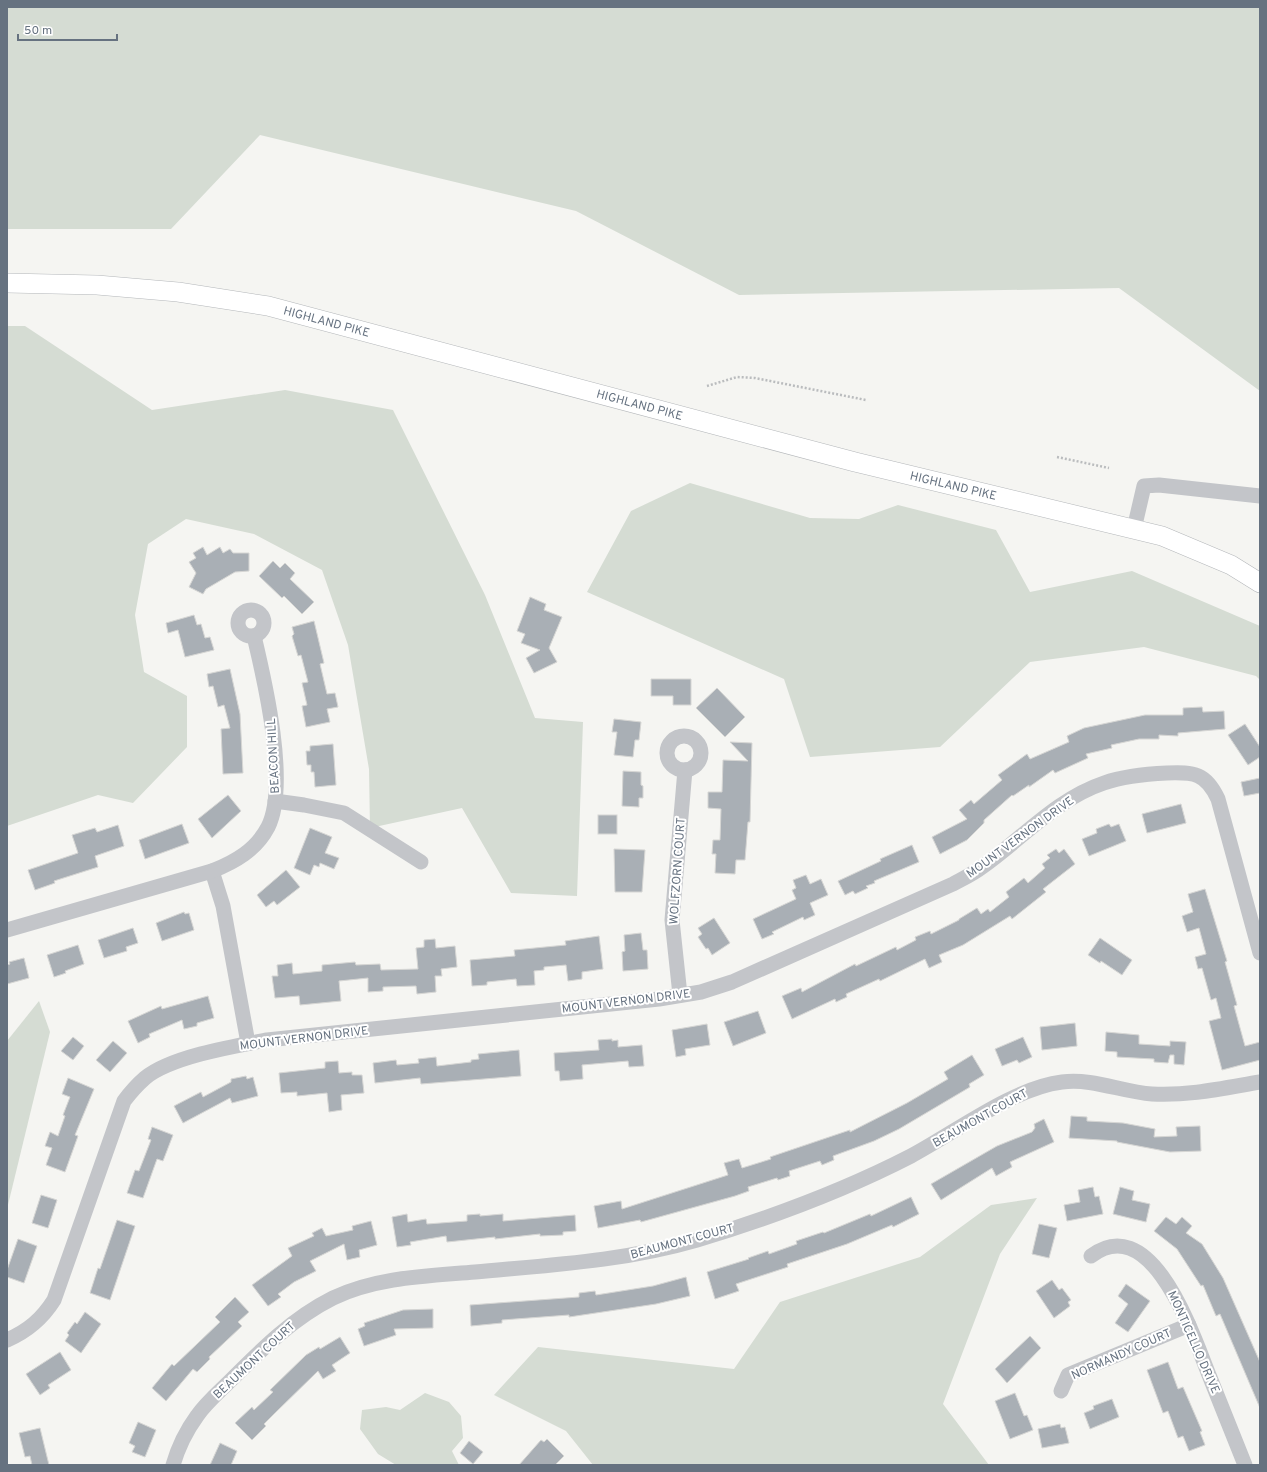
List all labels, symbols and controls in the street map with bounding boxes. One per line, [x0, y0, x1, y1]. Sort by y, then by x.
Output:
scale bar [18, 16, 117, 42]
text: 50 m [24, 23, 52, 39]
street label: HIGHLAND PIKE [281, 303, 371, 342]
street label: HIGHLAND PIKE [594, 387, 684, 425]
street label: HIGHLAND PIKE [908, 469, 998, 505]
street label: BEACON HILL [264, 718, 284, 794]
street label: MOUNT VERNON DRIVE [964, 793, 1078, 882]
street label: WOLFZORN COURT [666, 817, 690, 925]
street label: MOUNT VERNON DRIVE [561, 986, 691, 1018]
street label: MOUNT VERNON DRIVE [239, 1023, 369, 1055]
street label: BEAUMONT COURT [930, 1086, 1031, 1152]
street label: BEAUMONT COURT [629, 1220, 736, 1263]
street label: MONTICELLO DRIVE [1163, 1288, 1223, 1396]
street label: BEAUMONT COURT [210, 1319, 299, 1403]
street label: NORMANDY COURT [1069, 1326, 1174, 1384]

